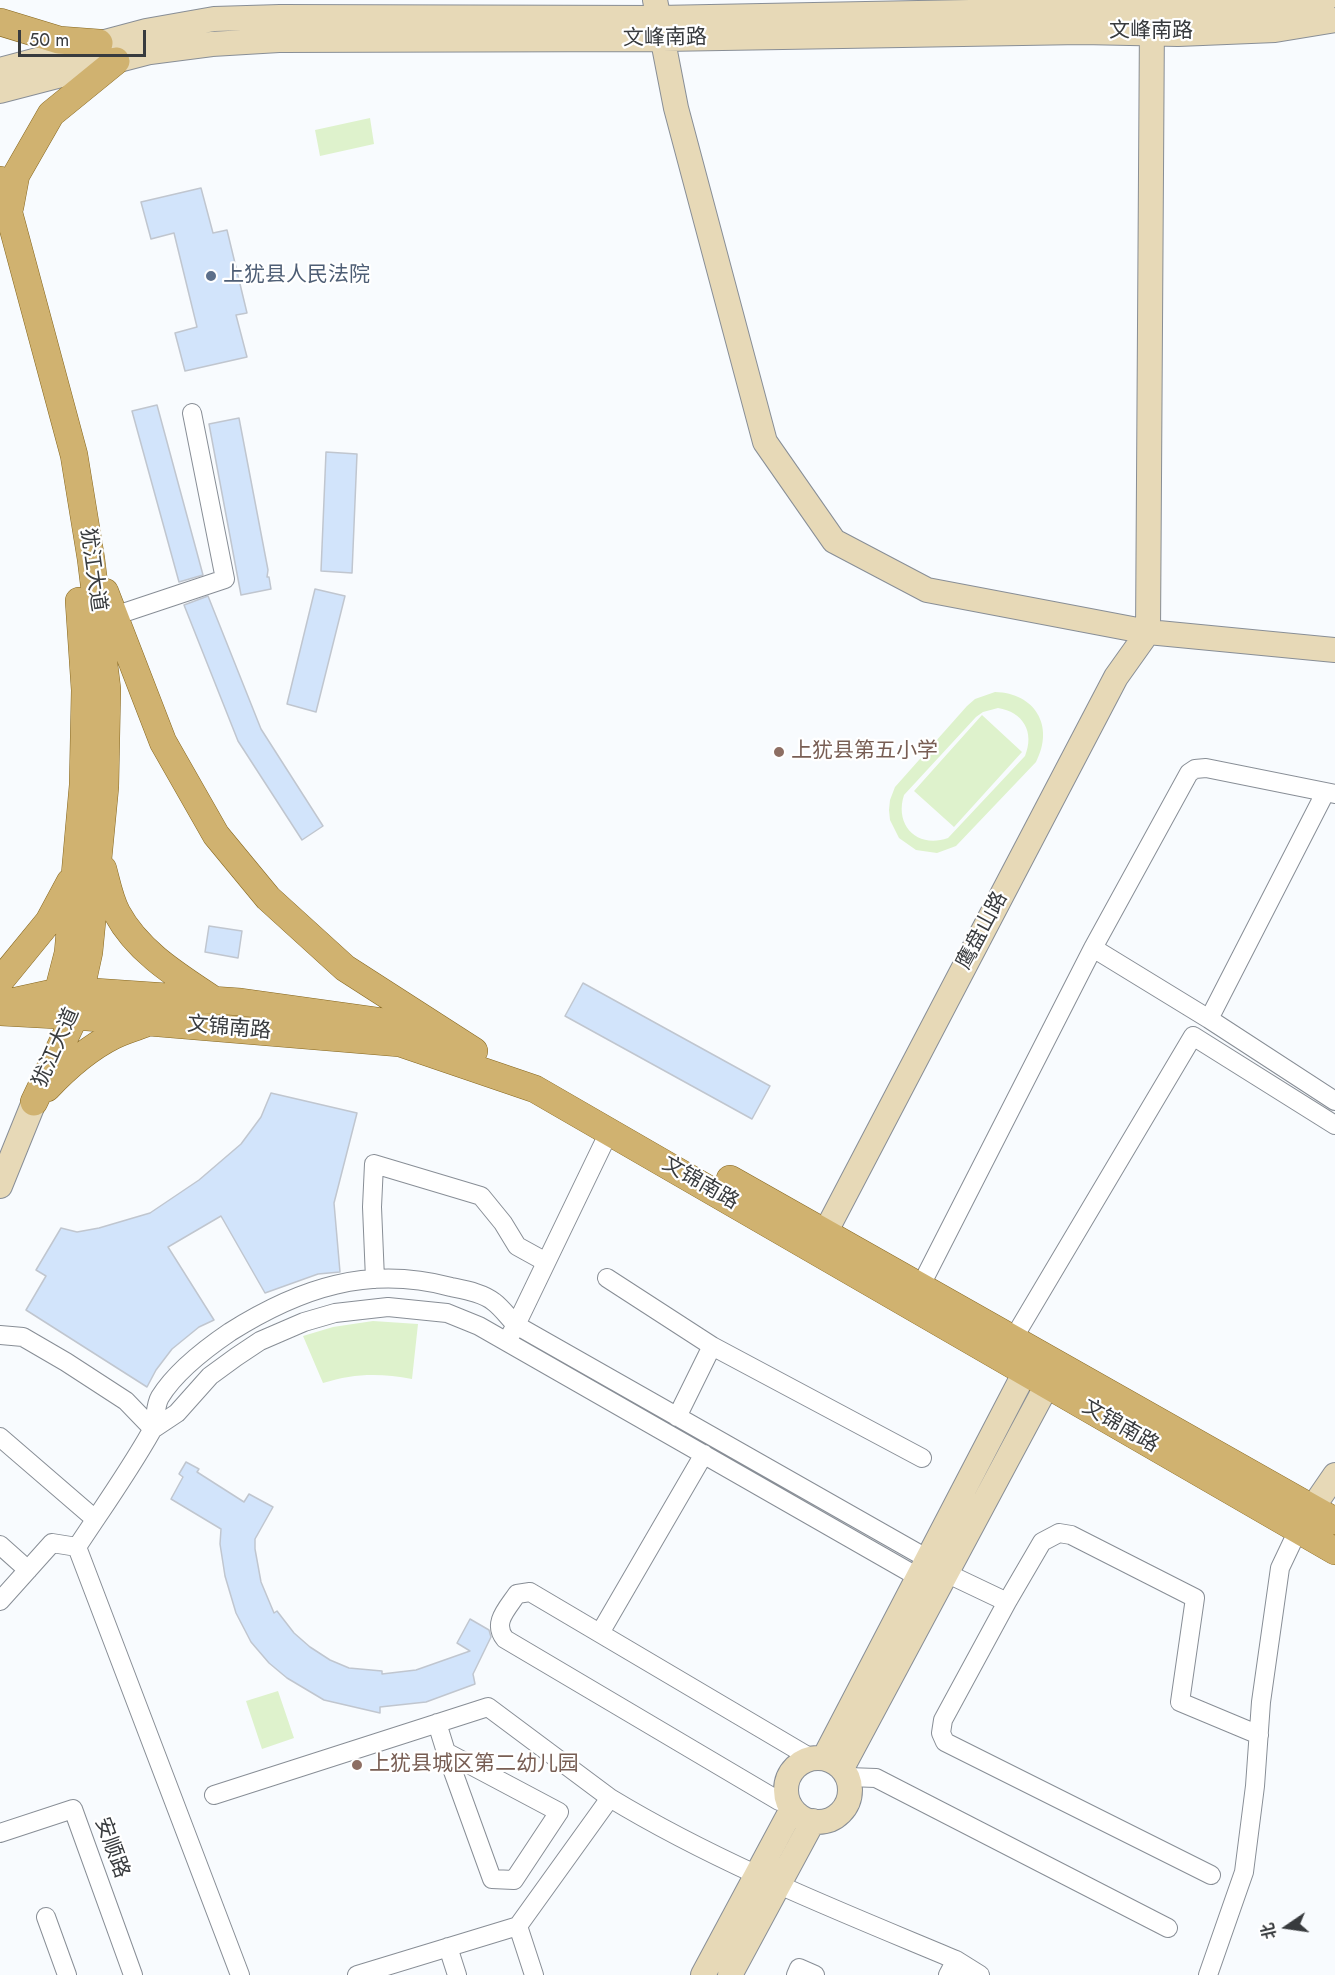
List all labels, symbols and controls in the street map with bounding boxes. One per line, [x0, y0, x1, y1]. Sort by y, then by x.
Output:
scale bar [21, 18, 148, 56]
street label: 文峰南路 [1109, 19, 1193, 45]
street label: 文峰南路 [623, 26, 707, 52]
text: 50 m [29, 27, 69, 53]
place label: 上犹县人民法院 [223, 263, 370, 289]
marker: 上犹县人民法院 [204, 269, 218, 283]
street label: 犹江大道 [74, 527, 110, 613]
place label: 上犹县第五小学 [791, 739, 938, 765]
marker: 上犹县第五小学 [772, 745, 786, 759]
street label: 鹰盘山路 [952, 888, 1014, 974]
street label: 犹江大道 [28, 1005, 86, 1091]
street label: 文锦南路 [186, 1013, 272, 1045]
street label: 文锦南路 [657, 1152, 743, 1216]
street label: 文锦南路 [1077, 1395, 1163, 1459]
place label: 上犹县城区第二幼儿园 [369, 1752, 579, 1778]
marker: 上犹县城区第二幼儿园 [350, 1758, 364, 1772]
street label: 安顺路 [88, 1814, 134, 1882]
north arrow [1257, 1897, 1317, 1957]
text: 北 [1256, 1921, 1282, 1942]

